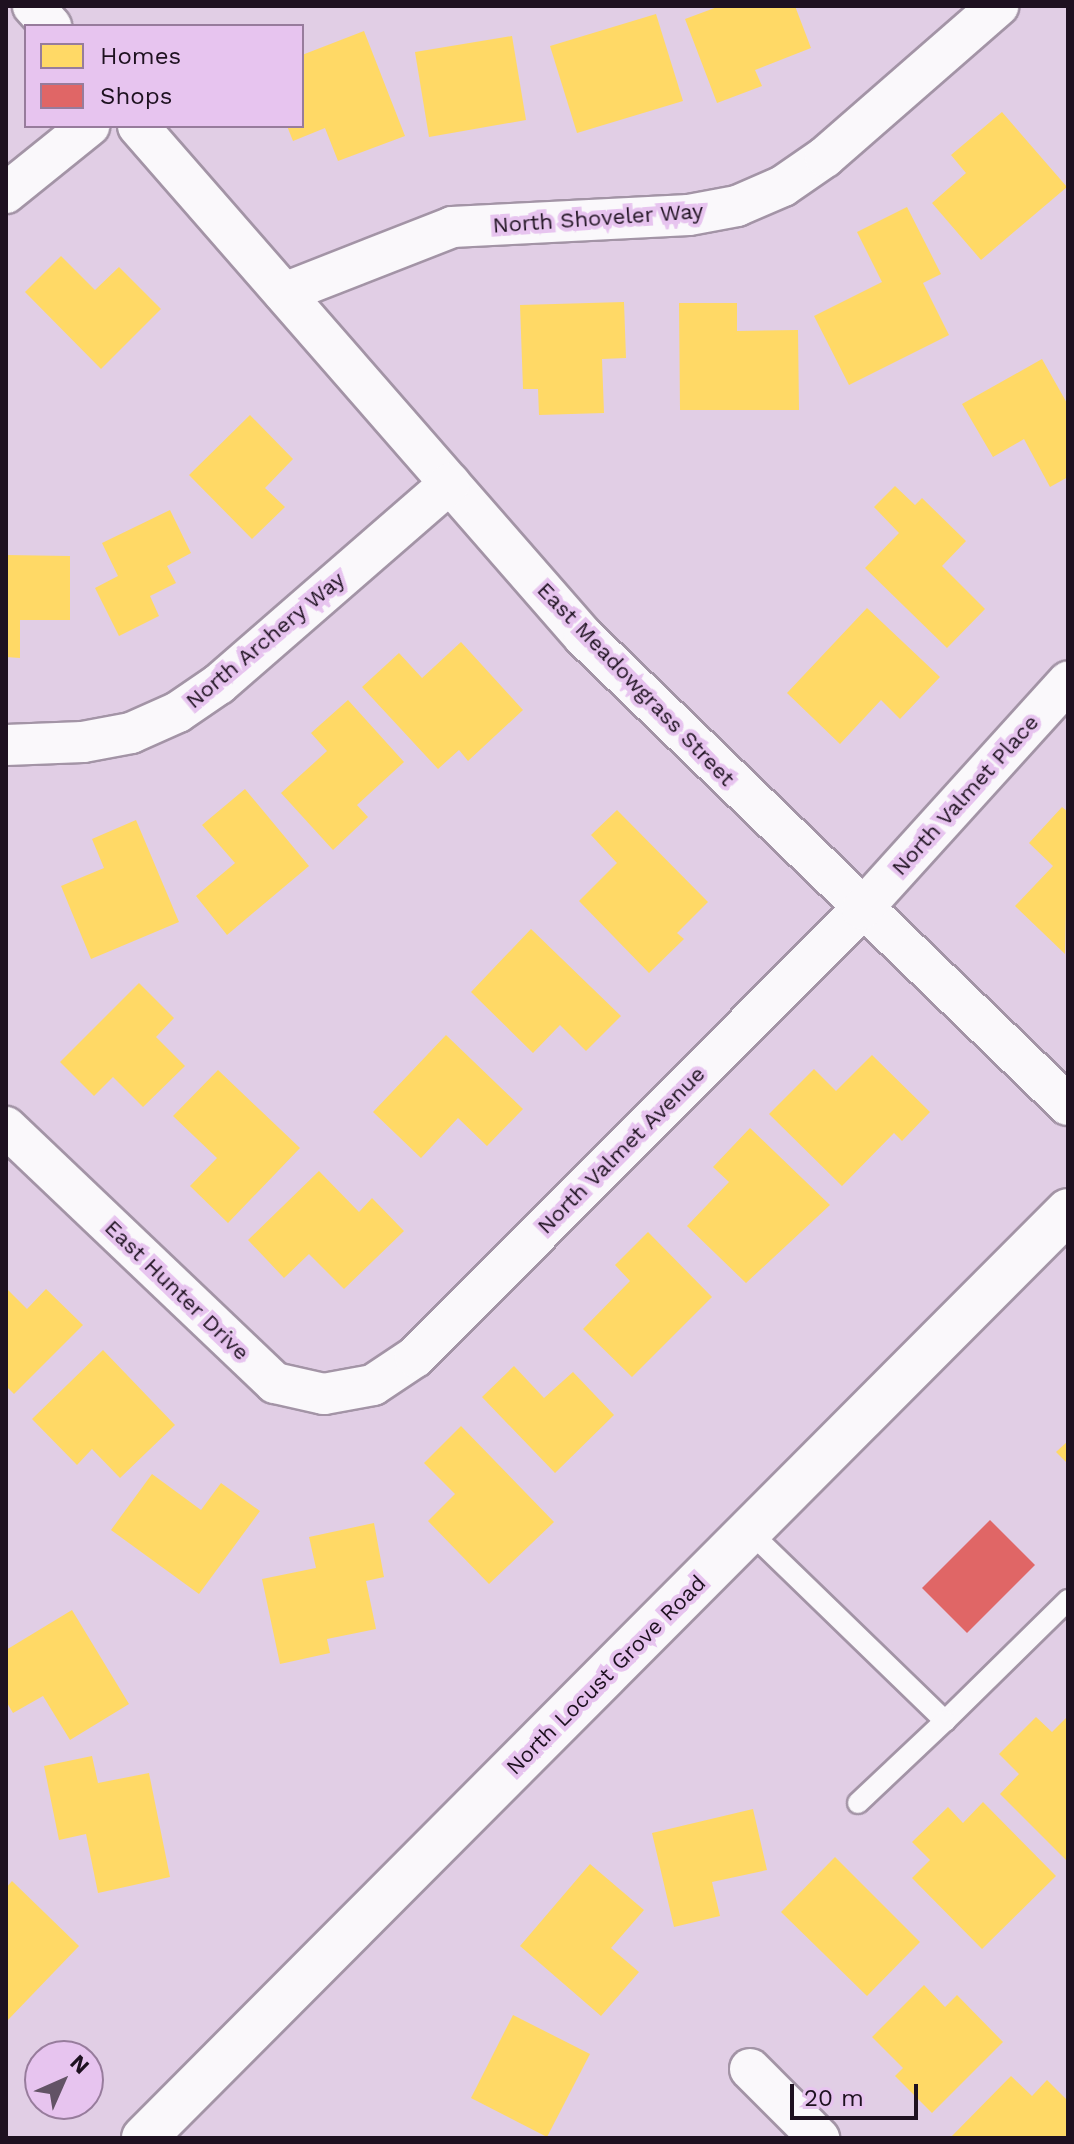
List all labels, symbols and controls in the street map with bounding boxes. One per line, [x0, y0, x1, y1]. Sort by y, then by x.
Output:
legend [24, 24, 304, 128]
text: Homes [100, 42, 181, 70]
text: Shops [100, 82, 172, 110]
street label: North Shoveler Way [491, 197, 705, 239]
street label: North Archery Way [180, 565, 350, 715]
street label: East Meadowgrass Street [532, 577, 740, 791]
street label: North Valmet Place [886, 709, 1044, 881]
street label: North Valmet Avenue [531, 1060, 711, 1240]
street label: East Hunter Drive [99, 1214, 255, 1366]
street label: North Locust Grove Road [501, 1570, 711, 1780]
north arrow [24, 2040, 104, 2120]
text: N [65, 2049, 95, 2079]
scale bar [794, 2068, 922, 2118]
text: 20 m [804, 2084, 864, 2112]

